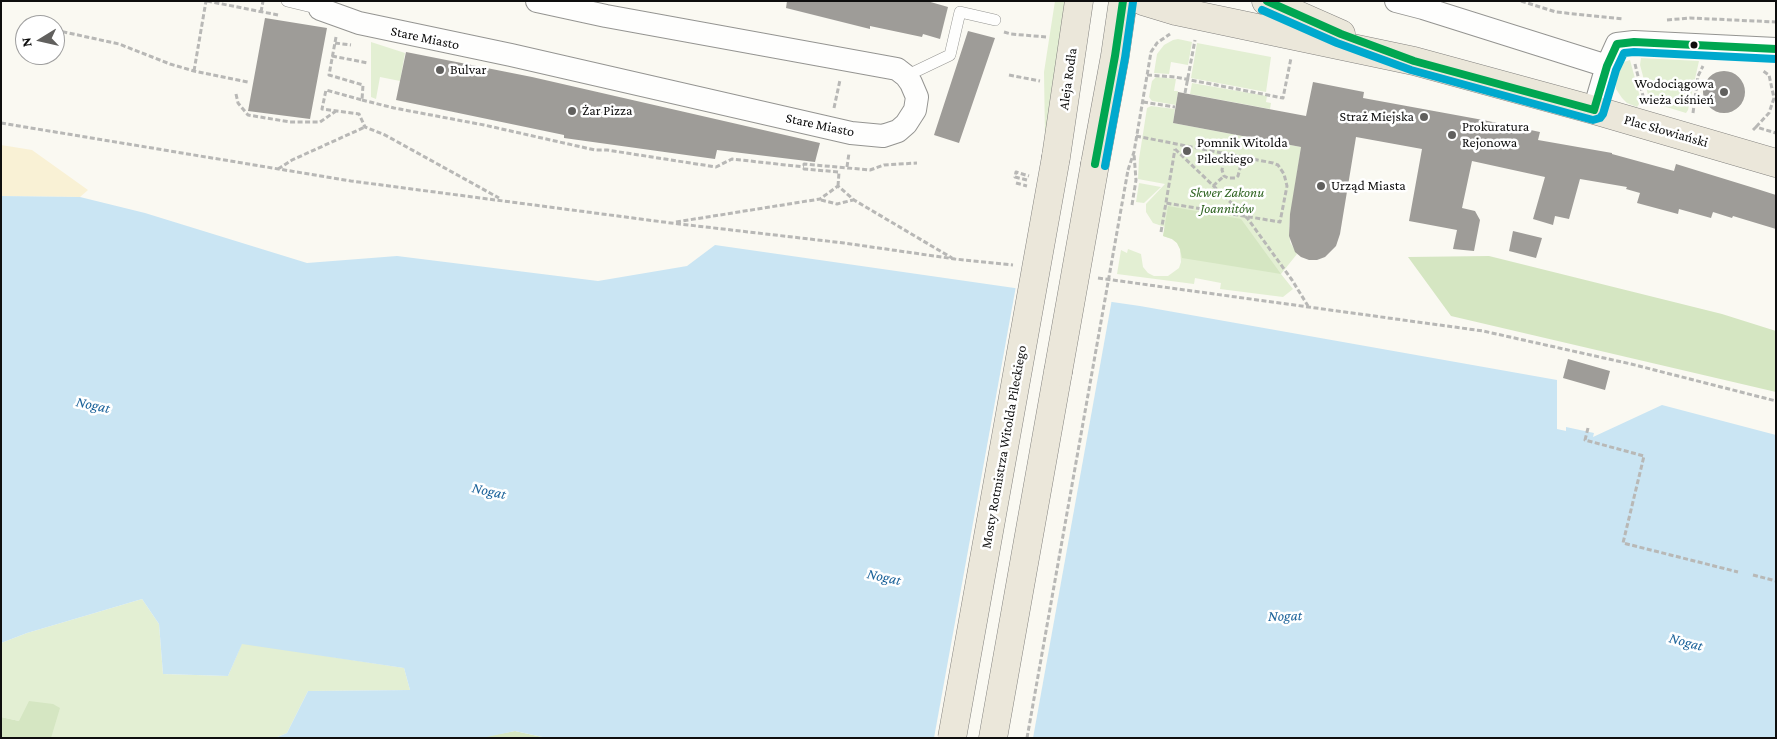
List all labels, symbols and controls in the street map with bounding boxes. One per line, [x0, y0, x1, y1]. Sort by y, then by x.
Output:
north arrow [15, 15, 65, 65]
street label: Stare Miasto [389, 23, 461, 53]
text: N [18, 36, 35, 48]
unlabelled marker [1689, 40, 1699, 50]
street label: Aleja Rodła [1055, 47, 1081, 111]
place label: Bulvar [450, 62, 487, 78]
marker: Bulvar [434, 64, 446, 76]
place label: Wodociągowa wieża ciśnień [1634, 76, 1714, 108]
marker: Wodociągowa wieża ciśnień [1718, 86, 1730, 98]
place label: Żar Pizza [582, 103, 632, 119]
marker: Żar Pizza [566, 105, 578, 117]
place label: Straż Miejska [1340, 109, 1414, 125]
street label: Stare Miasto [784, 110, 856, 140]
marker: Straż Miejska [1418, 111, 1430, 123]
street label: Plac Słowiański [1622, 111, 1710, 151]
place label: Prokuratura Rejonowa [1462, 119, 1529, 152]
marker: Prokuratura Rejonowa [1446, 129, 1458, 141]
place label: Pomnik Witolda Pileckiego [1197, 135, 1288, 168]
marker: Pomnik Witolda Pileckiego [1181, 145, 1193, 157]
place label: Urząd Miasta [1331, 178, 1406, 194]
marker: Urząd Miasta [1315, 180, 1327, 192]
park label: Skwer Zakonu Joannitów [1190, 185, 1264, 218]
street label: Mosty Rotmistrza Witolda Pileckiego [978, 344, 1030, 550]
water label: Nogat [74, 393, 112, 417]
water label: Nogat [470, 479, 508, 503]
water label: Nogat [865, 565, 903, 589]
water label: Nogat [1268, 607, 1302, 625]
water label: Nogat [1667, 629, 1705, 655]

